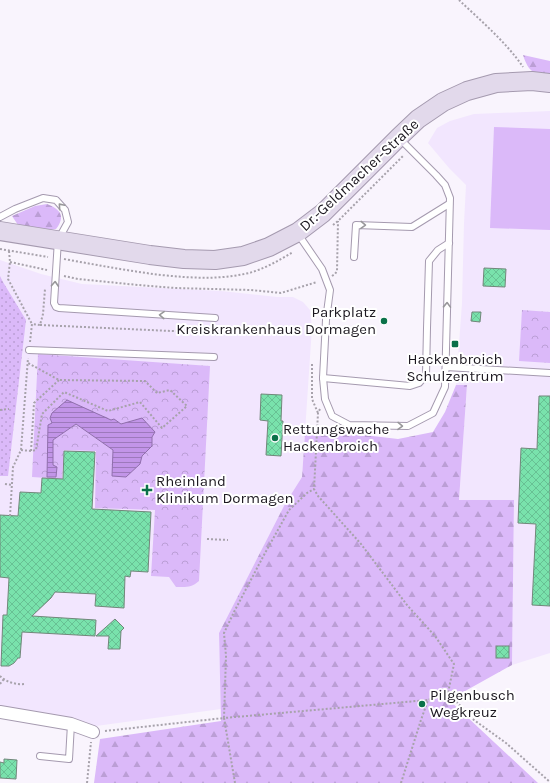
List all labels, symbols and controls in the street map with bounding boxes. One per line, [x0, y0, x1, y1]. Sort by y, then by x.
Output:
street label: Dr.-Geldmacher-Straße [296, 115, 422, 235]
one-way arrow [59, 204, 66, 211]
one-way arrow [360, 221, 366, 230]
one-way arrow [51, 281, 59, 287]
one-way arrow [443, 302, 452, 308]
place label: Parkplatz Kreiskrankenhaus Dormagen [176, 303, 376, 338]
one-way arrow [159, 310, 165, 319]
marker: Parkplatz Kreiskrankenhaus Dormagen [379, 316, 389, 326]
marker: Hackenbroich Schulzentrum [450, 339, 460, 349]
place label: Hackenbroich Schulzentrum [406, 350, 504, 385]
place label: Rettungswache Hackenbroich [283, 420, 389, 455]
one-way arrow [397, 422, 403, 430]
marker: Rettungswache Hackenbroich [270, 433, 280, 443]
place label: Rheinland Klinikum Dormagen [156, 472, 293, 507]
marker: Rheinland Klinikum Dormagen [141, 484, 153, 496]
place label: Pilgenbusch Wegkreuz [430, 686, 515, 721]
marker: Pilgenbusch Wegkreuz [417, 699, 427, 709]

